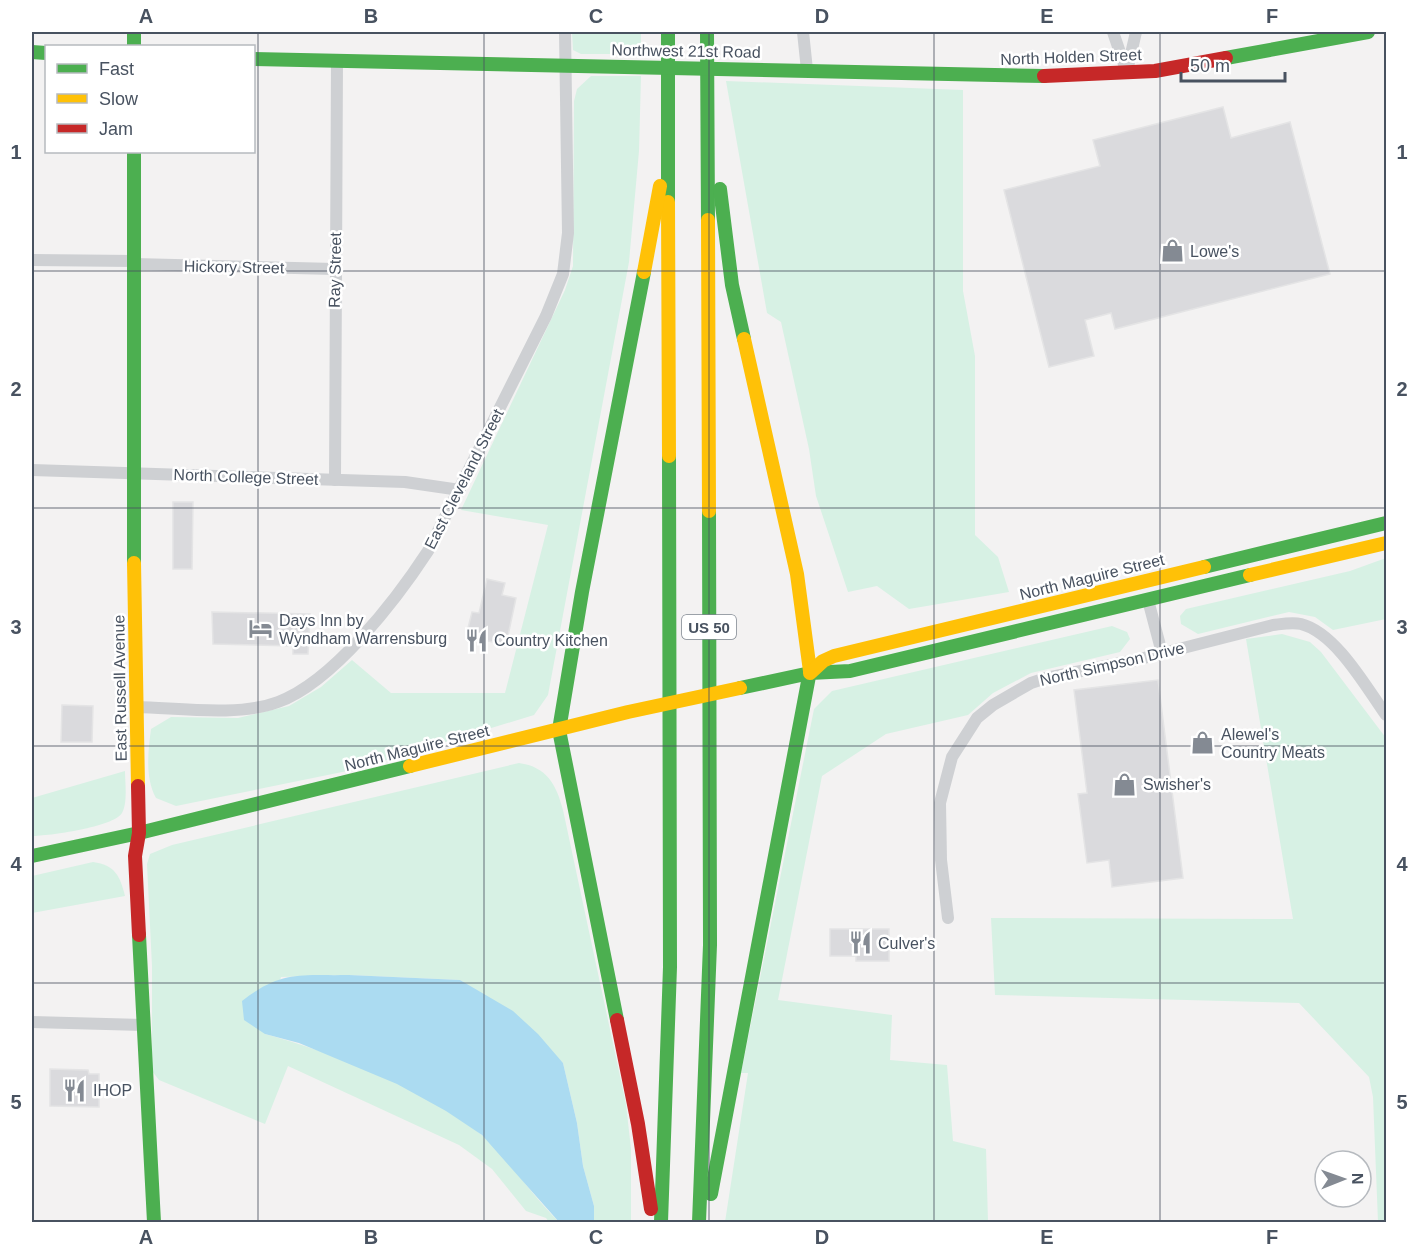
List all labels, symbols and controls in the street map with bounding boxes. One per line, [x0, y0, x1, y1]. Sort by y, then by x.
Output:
text: A [139, 5, 153, 27]
text: B [364, 5, 378, 27]
text: C [589, 5, 603, 27]
text: D [815, 5, 829, 27]
text: E [1040, 5, 1054, 27]
text: F [1266, 5, 1278, 27]
street label: Northwest 21st Road [611, 41, 761, 61]
legend [45, 45, 255, 153]
scale bar [1181, 45, 1284, 83]
street label: North Holden Street [1000, 46, 1143, 68]
text: 50 m [1190, 56, 1230, 76]
text: Fast [99, 59, 134, 79]
text: Slow [99, 89, 139, 109]
text: Jam [99, 119, 133, 139]
text: 1 [10, 141, 22, 163]
text: 1 [1396, 141, 1408, 163]
street label: Ray Street [326, 232, 344, 308]
shop icon: Lowe's [1159, 238, 1185, 264]
place label: Lowe's [1190, 243, 1239, 260]
street label: Hickory Street [184, 258, 285, 276]
text: 2 [10, 378, 22, 400]
text: 2 [1396, 378, 1408, 400]
street label: East Cleveland Street [421, 406, 507, 552]
street label: North College Street [173, 466, 319, 488]
street label: North Maguire Street [1018, 551, 1167, 603]
place label: Days Inn by Wyndham Warrensburg [279, 612, 447, 647]
street label: East Russell Avenue [110, 615, 130, 761]
road number: US 50 [682, 615, 736, 639]
text: 3 [10, 616, 22, 638]
hotel icon: Days Inn by Wyndham Warrensburg [248, 616, 274, 642]
text: 3 [1396, 616, 1408, 638]
restaurant icon: Country Kitchen [463, 627, 489, 653]
place label: Country Kitchen [494, 632, 608, 649]
street label: North Simpson Drive [1038, 639, 1186, 689]
street label: North Maguire Street [343, 722, 492, 774]
place label: Alewel's Country Meats [1221, 726, 1325, 761]
shop icon: Alewel's Country Meats [1190, 730, 1216, 756]
shop icon: Swisher's [1112, 771, 1138, 797]
place label: Swisher's [1143, 776, 1211, 793]
text: 4 [10, 853, 22, 875]
text: 4 [1396, 853, 1408, 875]
restaurant icon: Culver's [847, 930, 873, 956]
place label: Culver's [878, 935, 935, 952]
restaurant icon: IHOP [62, 1077, 88, 1103]
place label: IHOP [93, 1082, 132, 1099]
text: 5 [10, 1091, 22, 1113]
text: 5 [1396, 1091, 1408, 1113]
north arrow [1313, 1149, 1373, 1209]
text: N [1349, 1173, 1366, 1185]
text: A [139, 1226, 153, 1248]
text: B [364, 1226, 378, 1248]
text: C [589, 1226, 603, 1248]
text: D [815, 1226, 829, 1248]
text: E [1040, 1226, 1054, 1248]
text: F [1266, 1226, 1278, 1248]

